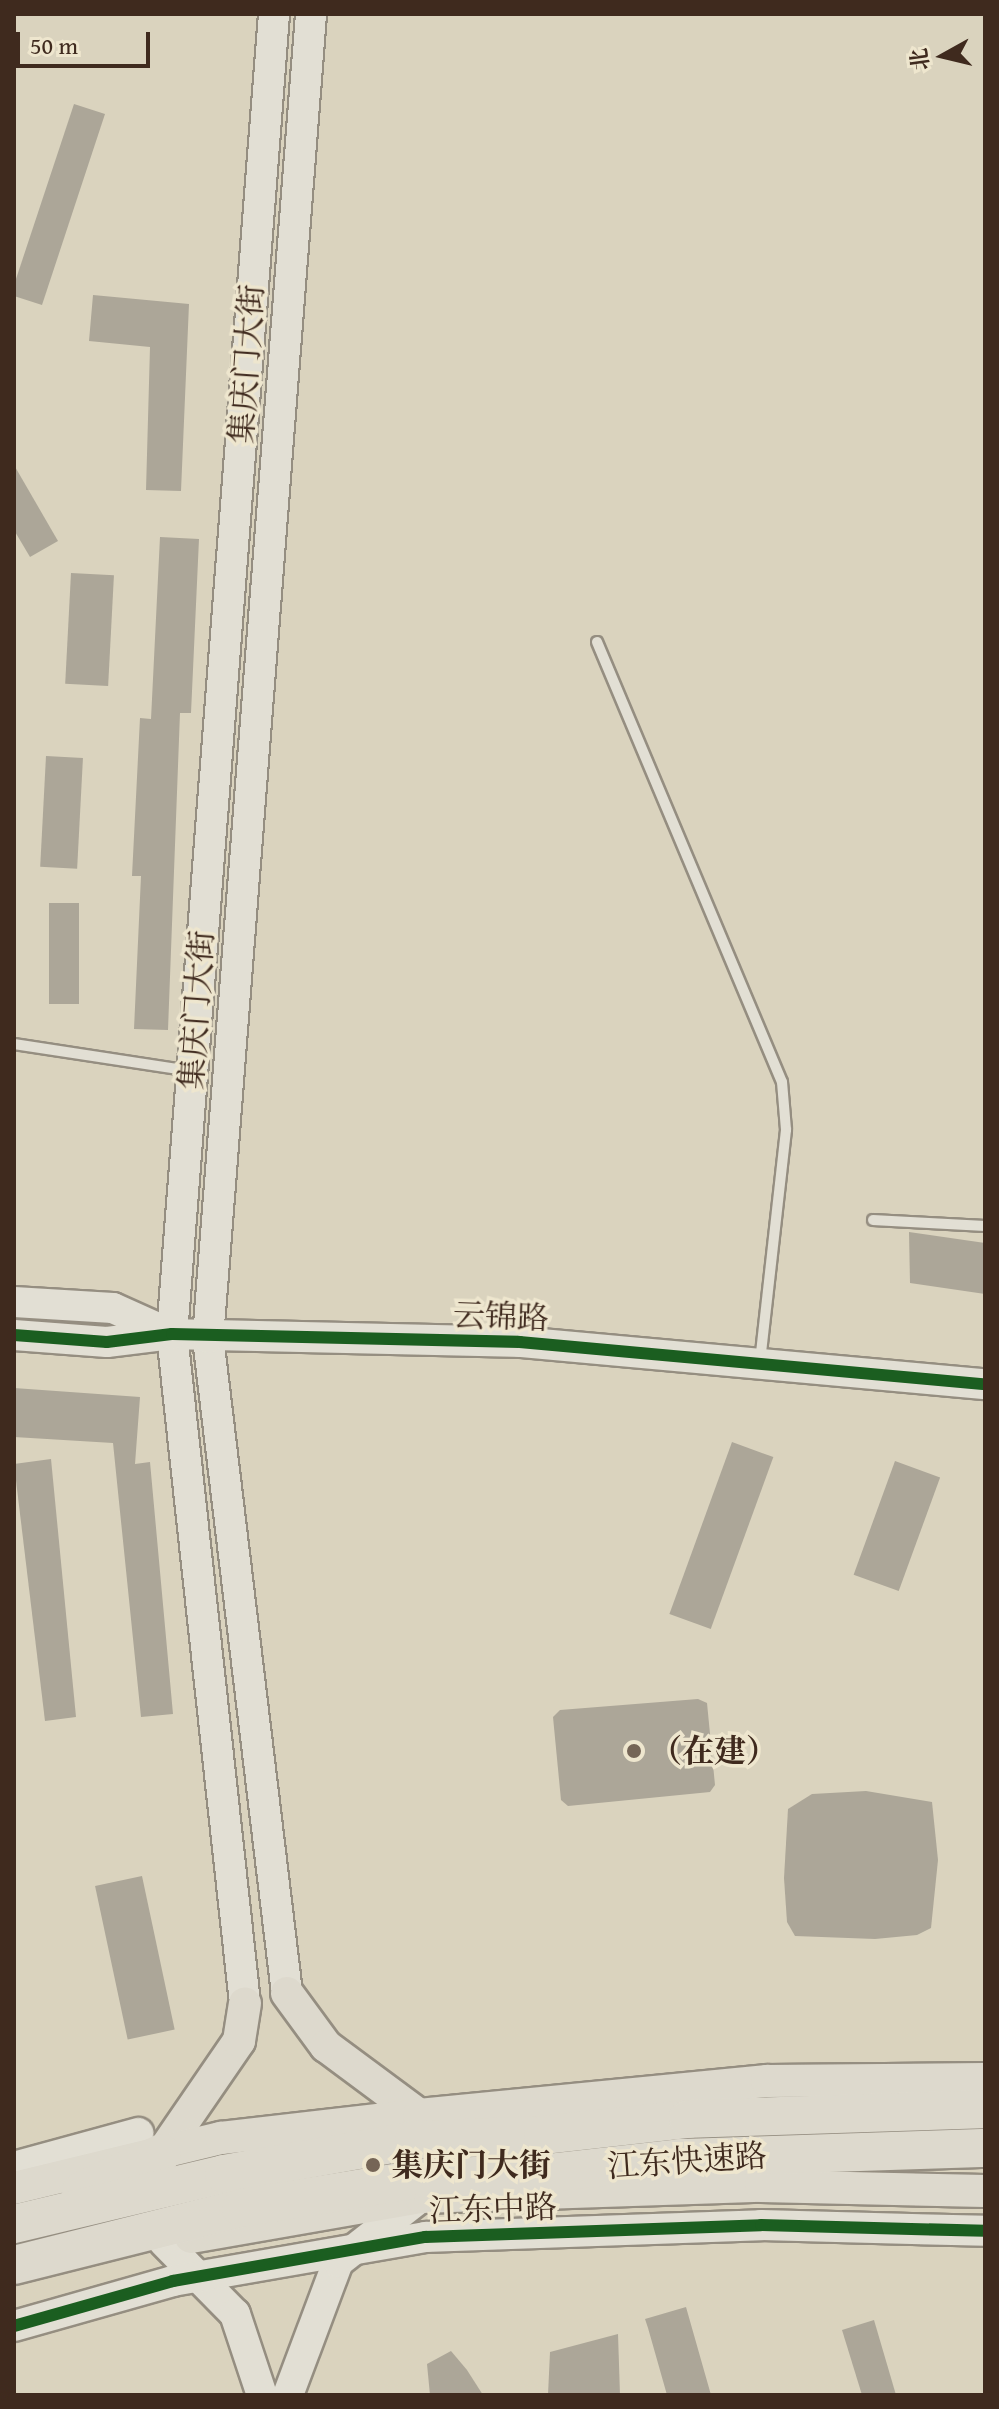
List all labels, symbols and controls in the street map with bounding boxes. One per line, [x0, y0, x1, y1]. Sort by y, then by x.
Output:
scale bar [20, 16, 154, 66]
north arrow [903, 16, 983, 96]
text: 50 m [30, 28, 78, 63]
text: 北 [902, 46, 937, 72]
street label: 集庆门大街 [222, 283, 272, 445]
street label: 集庆门大街 [172, 929, 222, 1091]
street label: 云锦路 [452, 1296, 550, 1338]
place label: （在建） [650, 1732, 778, 1770]
marker: （在建） [625, 1742, 643, 1760]
street label: 江东快速路 [606, 2136, 768, 2186]
place label: 集庆门大街 [391, 2146, 551, 2184]
marker: 集庆门大街 [362, 2154, 384, 2176]
street label: 江东中路 [428, 2188, 558, 2230]

